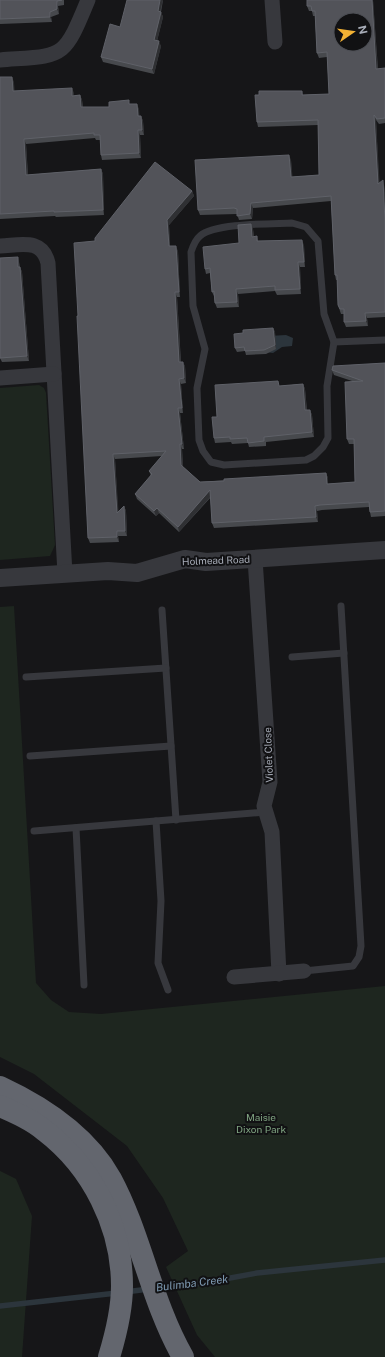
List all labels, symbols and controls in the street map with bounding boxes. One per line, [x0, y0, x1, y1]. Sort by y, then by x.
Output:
north arrow [333, 12, 373, 52]
text: N [356, 24, 370, 35]
street label: Holmead Road [182, 553, 250, 567]
street label: Violet Close [261, 727, 275, 783]
park label: Maisie Dixon Park [236, 1111, 286, 1135]
water label: Bulimba Creek [155, 1273, 229, 1293]

